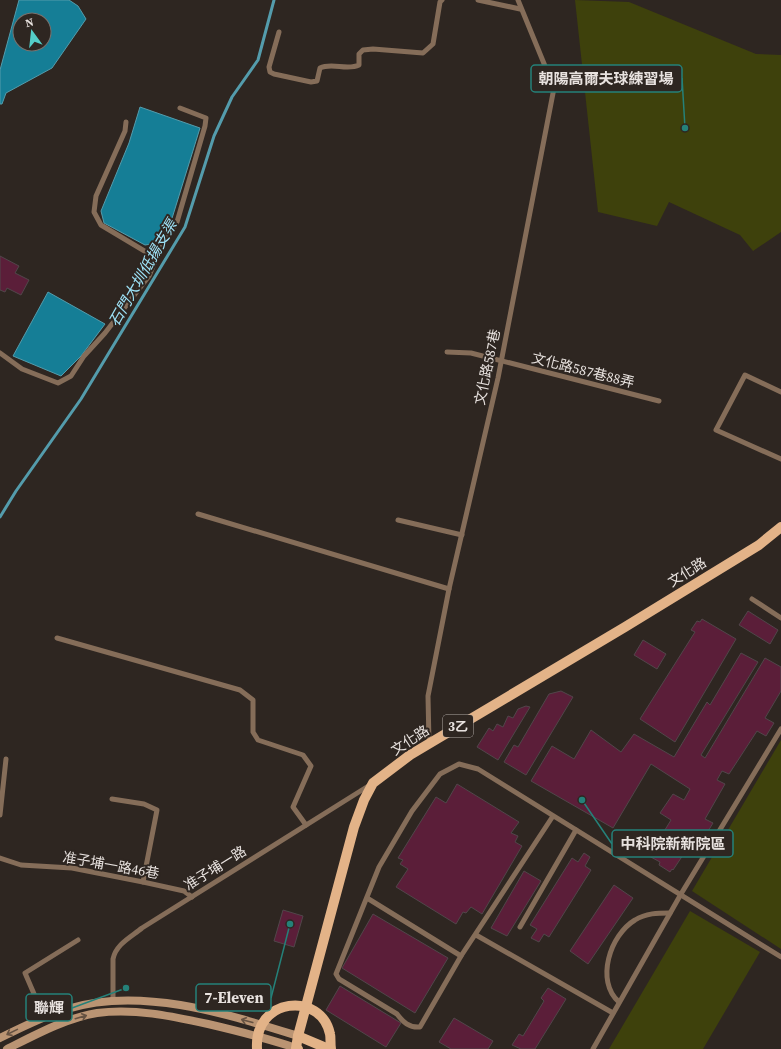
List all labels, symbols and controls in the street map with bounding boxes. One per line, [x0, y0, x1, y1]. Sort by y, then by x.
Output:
north arrow [12, 12, 52, 52]
text: N [24, 15, 35, 31]
callout: 朝陽高爾夫球練習場 [531, 65, 682, 92]
text: 朝陽高爾夫球練習場 [538, 68, 674, 89]
water label: 石門大圳低揚支渠 [103, 214, 183, 330]
street label: 文化路587巷 [469, 327, 505, 407]
street label: 文化路587巷88弄 [530, 348, 636, 392]
street label: 文化路 [664, 552, 710, 592]
road number: 3乙 [443, 715, 473, 737]
street label: 文化路 [387, 720, 433, 760]
callout: 中科院新新院區 [612, 830, 733, 857]
text: 中科院新新院區 [620, 833, 726, 854]
street label: 准子埔一路 [180, 841, 250, 895]
street label: 准子埔一路46巷 [61, 847, 161, 883]
callout: 7-Eleven [196, 984, 271, 1011]
text: 7-Eleven [204, 987, 264, 1008]
callout: 聯輝 [26, 994, 72, 1021]
text: 聯輝 [34, 997, 64, 1018]
one-way arrow [75, 1013, 88, 1020]
one-way arrow [240, 1017, 253, 1025]
one-way arrow [7, 1029, 19, 1036]

